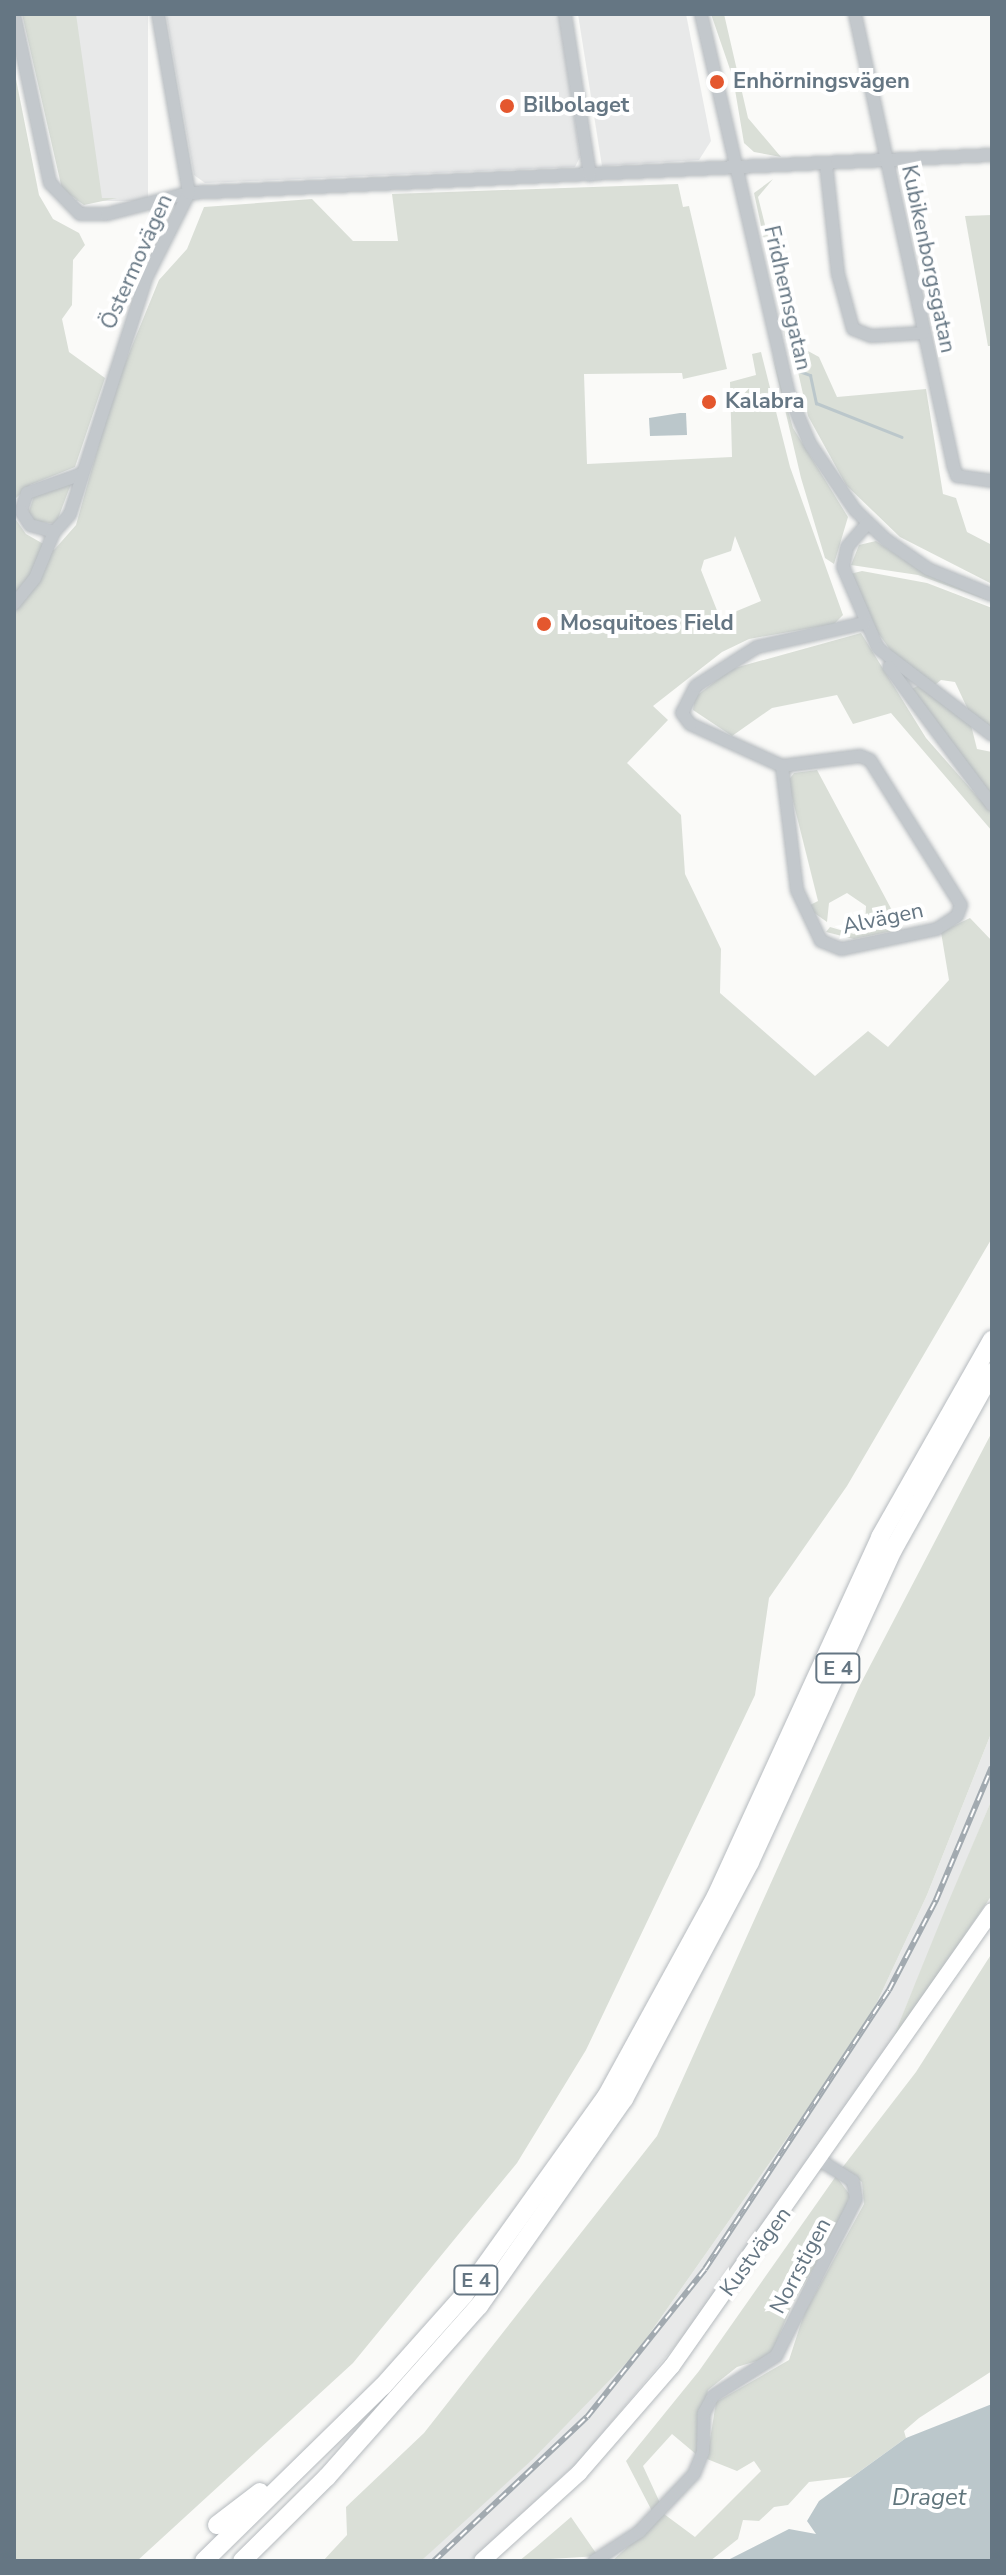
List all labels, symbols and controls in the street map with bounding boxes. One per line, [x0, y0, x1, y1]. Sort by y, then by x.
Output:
place label: Enhörningsvägen [733, 69, 910, 95]
marker: Enhörningsvägen [708, 73, 726, 91]
place label: Bilbolaget [523, 93, 629, 119]
marker: Bilbolaget [498, 97, 516, 115]
street label: Kubikenborgsgatan [895, 163, 961, 355]
street label: Östermovägen [95, 190, 179, 334]
street label: Fridhemsgatan [758, 223, 816, 373]
place label: Kalabra [725, 389, 804, 415]
marker: Kalabra [700, 393, 718, 411]
place label: Mosquitoes Field [560, 611, 734, 637]
marker: Mosquitoes Field [535, 615, 553, 633]
street label: Alvägen [840, 898, 926, 940]
road number: E 4 [814, 1652, 862, 1684]
street label: Kustvägen [715, 2202, 797, 2302]
street label: Norrstigen [765, 2214, 837, 2318]
road number: E 4 [452, 2264, 500, 2296]
water label: Draget [892, 2484, 966, 2512]

